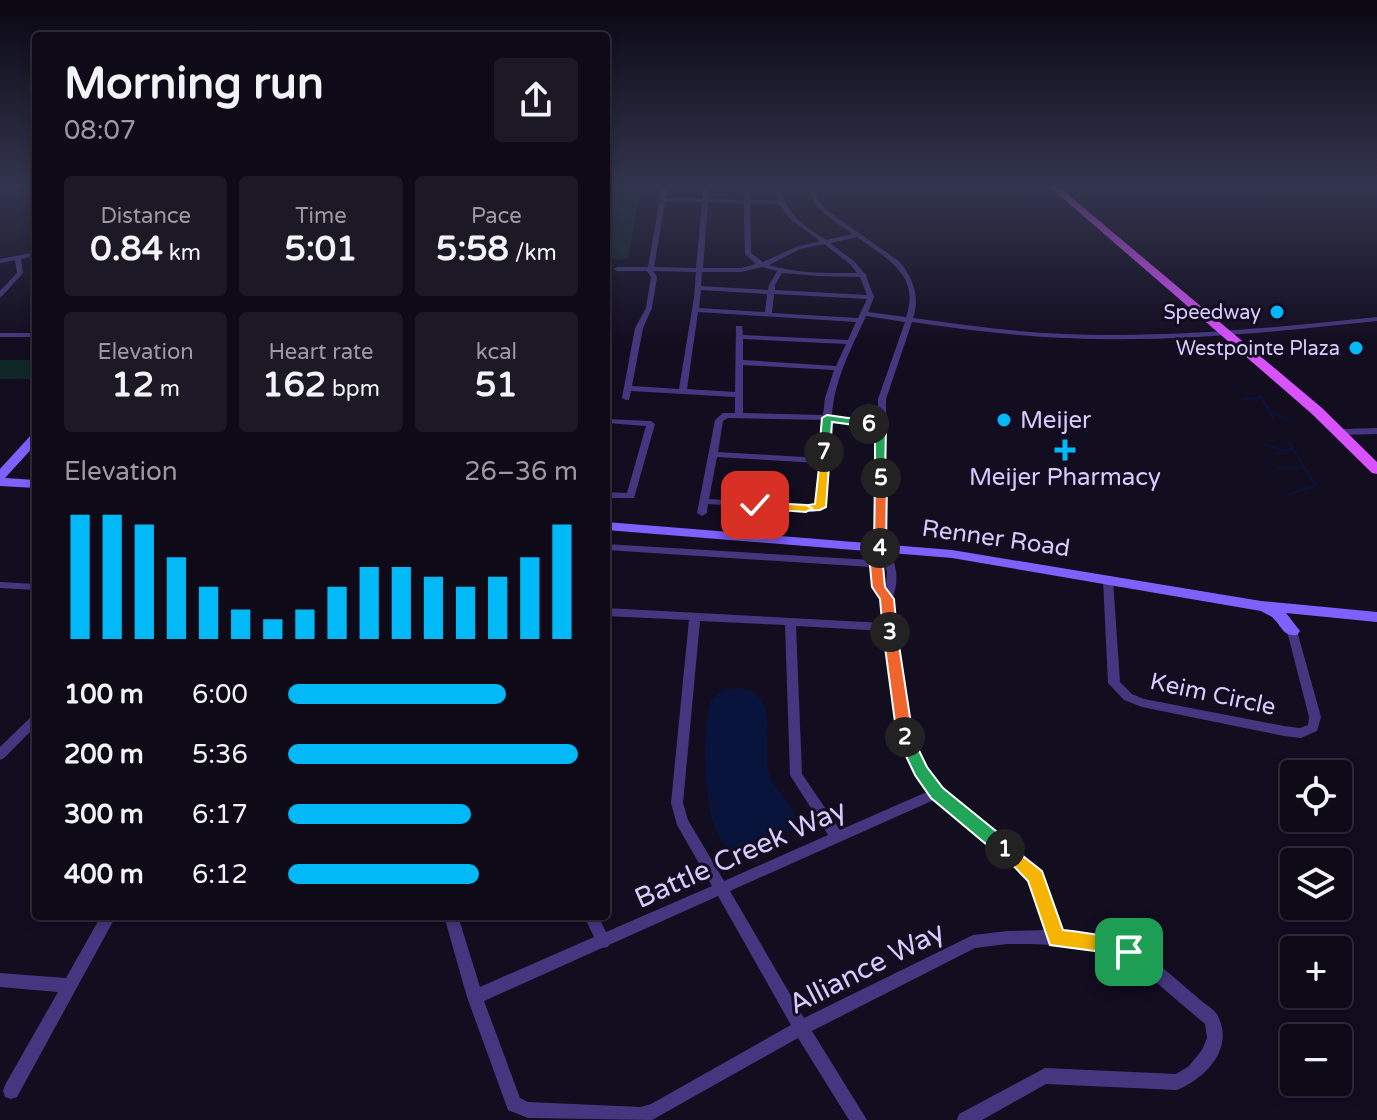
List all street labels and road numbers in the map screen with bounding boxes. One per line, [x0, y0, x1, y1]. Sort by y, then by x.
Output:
street label: Renner Road [920, 514, 1072, 563]
street label: Keim Circle [1147, 667, 1278, 722]
street label: Battle Creek Way [629, 792, 851, 916]
street label: Alliance Way [783, 914, 950, 1022]

